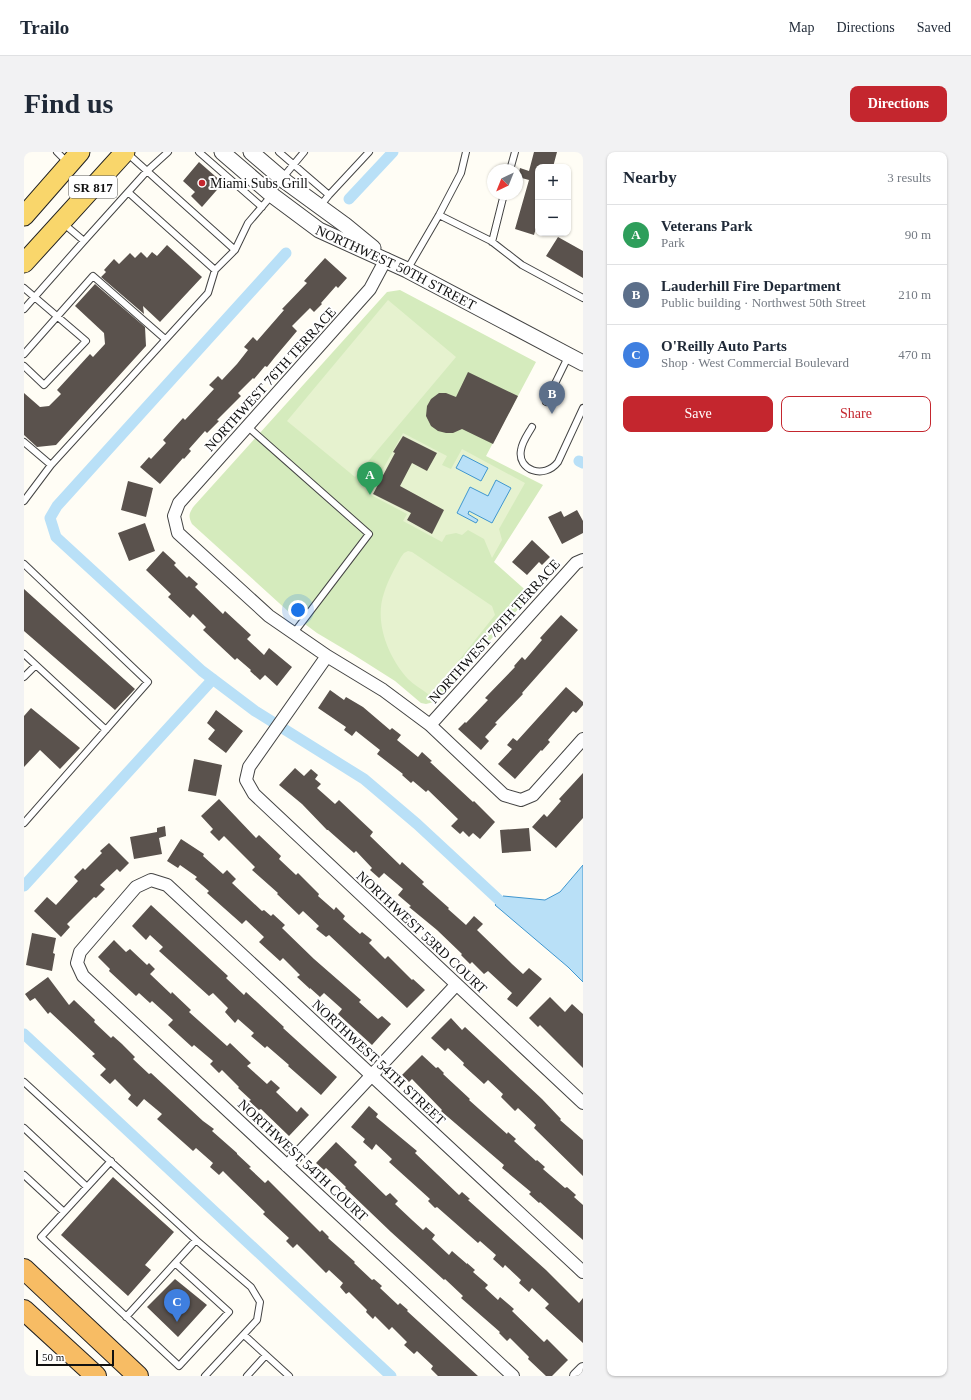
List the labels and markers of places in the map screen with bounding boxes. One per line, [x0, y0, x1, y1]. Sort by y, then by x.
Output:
place label: Miami Subs Grill [210, 176, 308, 191]
marker: Miami Subs Grill [197, 178, 207, 188]
pin: B [539, 381, 565, 414]
pin: A [357, 462, 383, 495]
pin: C [164, 1289, 190, 1322]

